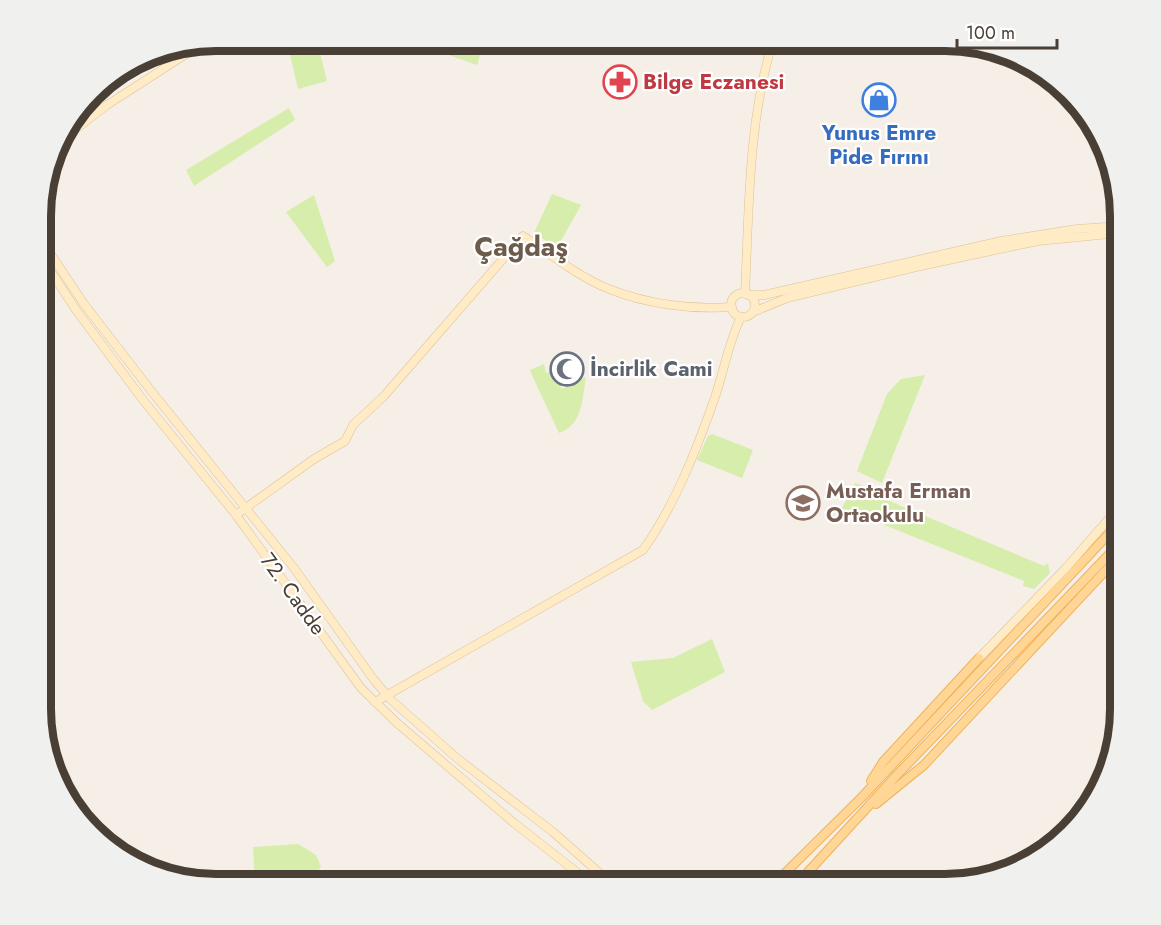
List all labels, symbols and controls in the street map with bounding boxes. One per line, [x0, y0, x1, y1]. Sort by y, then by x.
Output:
scale bar [957, 12, 1058, 50]
text: 100 m [966, 20, 1015, 46]
pharmacy icon: Bilge Eczanesi [602, 64, 638, 100]
place label: Bilge Eczanesi [643, 67, 784, 97]
shop icon: Yunus Emre Pide Fırını [861, 82, 897, 118]
place label: Yunus Emre Pide Fırını [821, 118, 936, 172]
district label: Çağdaş [474, 227, 568, 266]
mosque icon: İncirlik Cami [549, 351, 585, 387]
place label: İncirlik Cami [590, 354, 713, 384]
place label: Mustafa Erman Ortaokulu [826, 476, 971, 530]
school or university icon: Mustafa Erman Ortaokulu [785, 485, 821, 521]
street label: 72. Cadde [253, 547, 333, 641]

